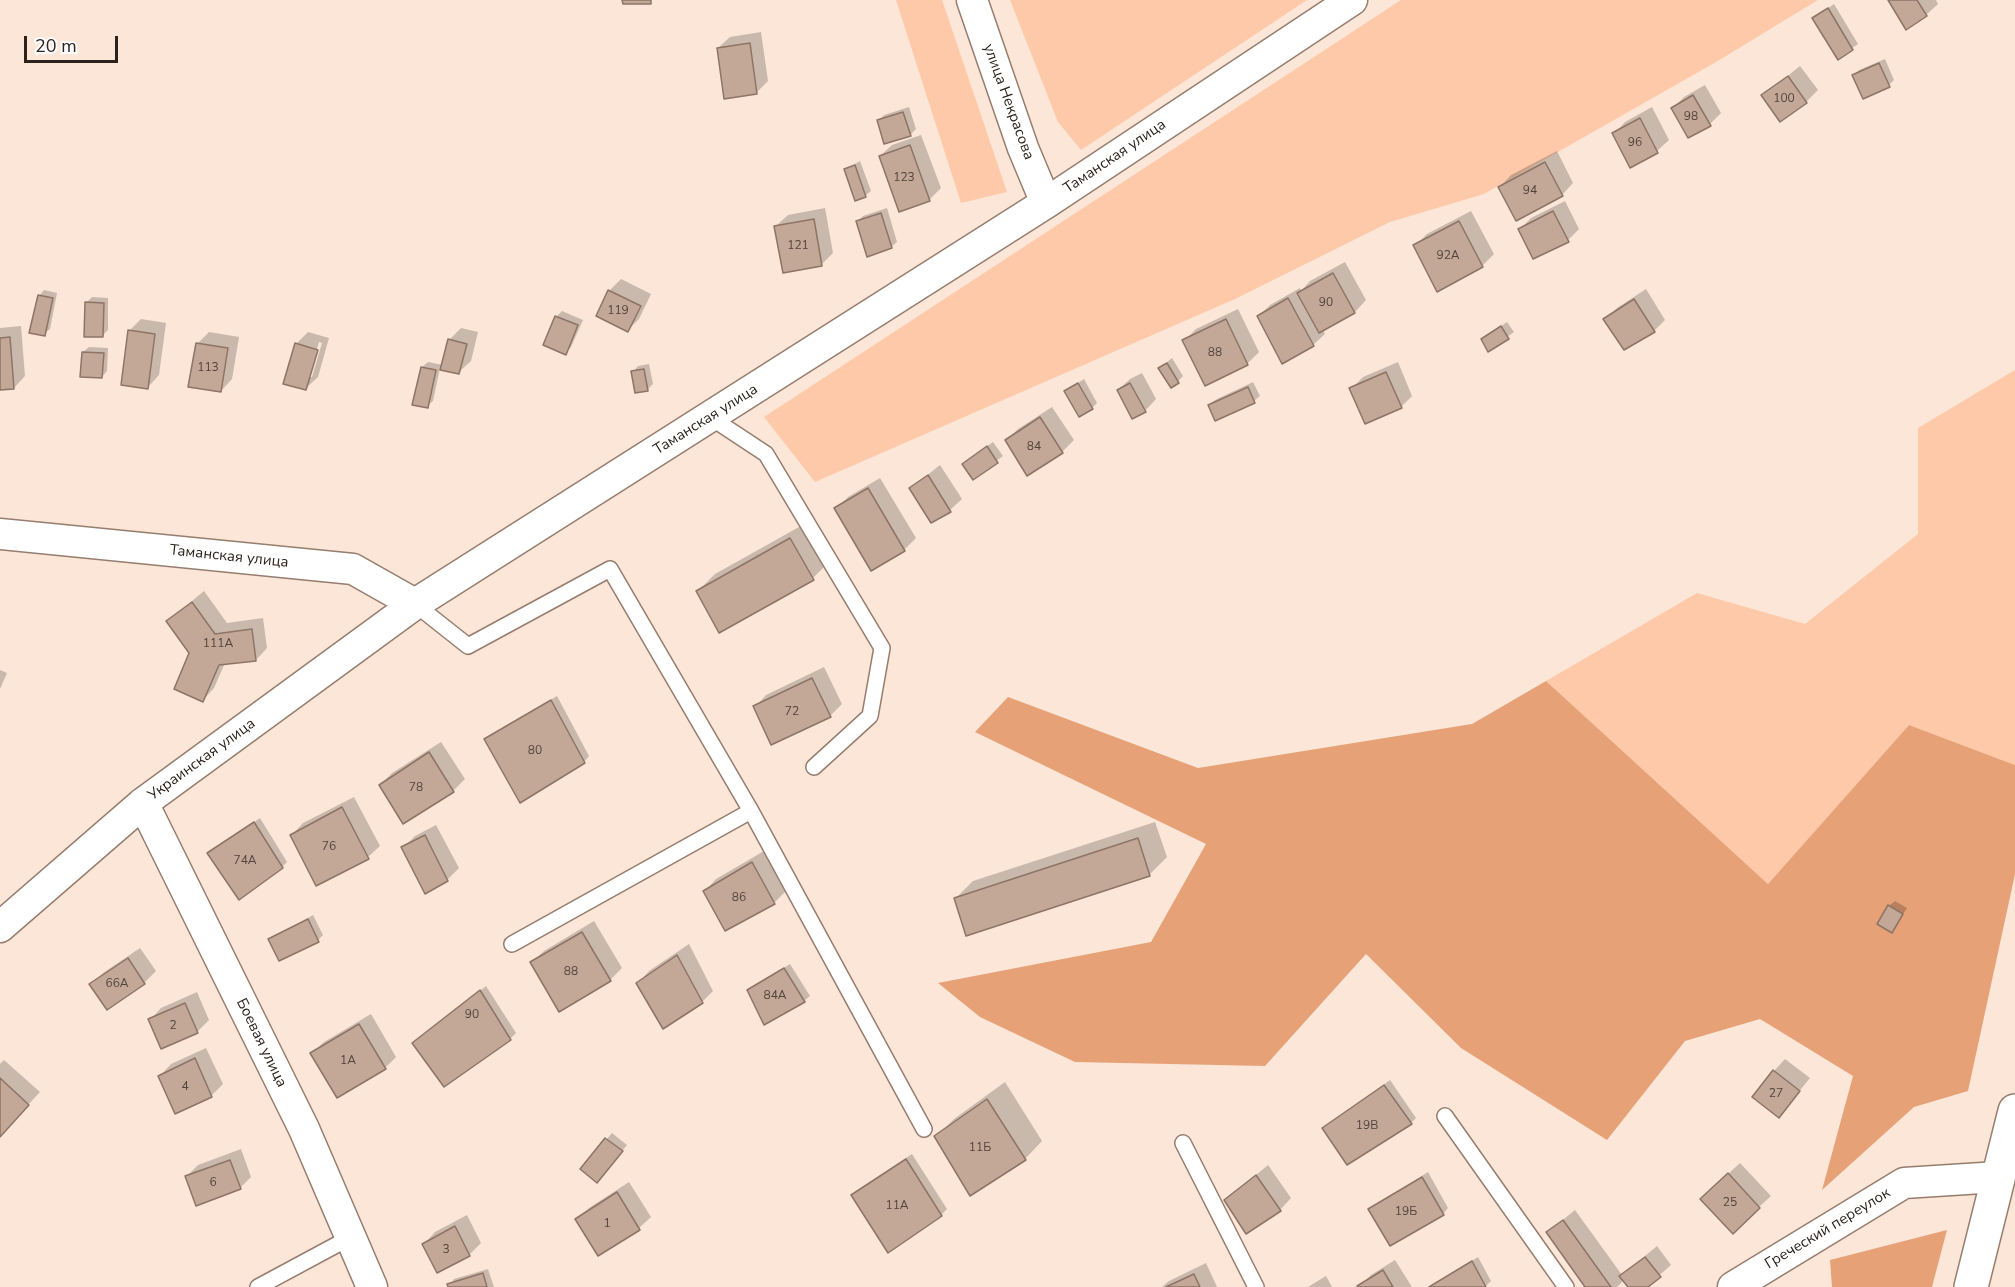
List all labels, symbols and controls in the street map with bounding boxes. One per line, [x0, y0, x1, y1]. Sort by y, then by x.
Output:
scale bar [27, 24, 122, 62]
text: 20 m [35, 34, 77, 58]
street label: улица Некрасова [979, 42, 1037, 162]
house number: 100 [1773, 92, 1795, 106]
house number: 98 [1684, 110, 1698, 124]
street label: Таманская улица [1060, 116, 1170, 198]
house number: 96 [1628, 136, 1642, 150]
house number: 123 [893, 171, 915, 185]
house number: 94 [1523, 184, 1537, 198]
house number: 121 [787, 239, 809, 253]
house number: 92А [1436, 249, 1460, 263]
house number: 90 [1319, 296, 1333, 310]
house number: 119 [607, 304, 629, 318]
house number: 88 [1208, 346, 1222, 360]
house number: 113 [197, 361, 219, 375]
street label: Таманская улица [651, 381, 761, 459]
house number: 84 [1027, 440, 1041, 454]
street label: Таманская улица [169, 542, 289, 572]
house number: 111А [203, 637, 233, 651]
house number: 72 [785, 705, 799, 719]
street label: Украинская улица [145, 715, 259, 805]
house number: 80 [528, 744, 542, 758]
house number: 78 [409, 781, 423, 795]
house number: 76 [322, 840, 336, 854]
house number: 74А [233, 854, 257, 868]
house number: 86 [732, 891, 746, 905]
house number: 88 [564, 965, 578, 979]
house number: 66А [105, 977, 129, 991]
house number: 84А [763, 989, 787, 1003]
street label: Боевая улица [232, 996, 290, 1090]
house number: 90 [465, 1008, 479, 1022]
house number: 2 [169, 1019, 177, 1033]
house number: 1А [340, 1054, 356, 1068]
house number: 4 [181, 1080, 189, 1094]
house number: 27 [1769, 1087, 1783, 1101]
house number: 19В [1356, 1119, 1378, 1133]
house number: 11Б [969, 1141, 991, 1155]
house number: 6 [209, 1176, 217, 1190]
street label: Греческий переулок [1762, 1184, 1894, 1274]
house number: 25 [1723, 1196, 1737, 1210]
house number: 11А [885, 1199, 909, 1213]
house number: 19Б [1395, 1205, 1417, 1219]
house number: 1 [603, 1217, 611, 1231]
house number: 3 [442, 1243, 450, 1257]

